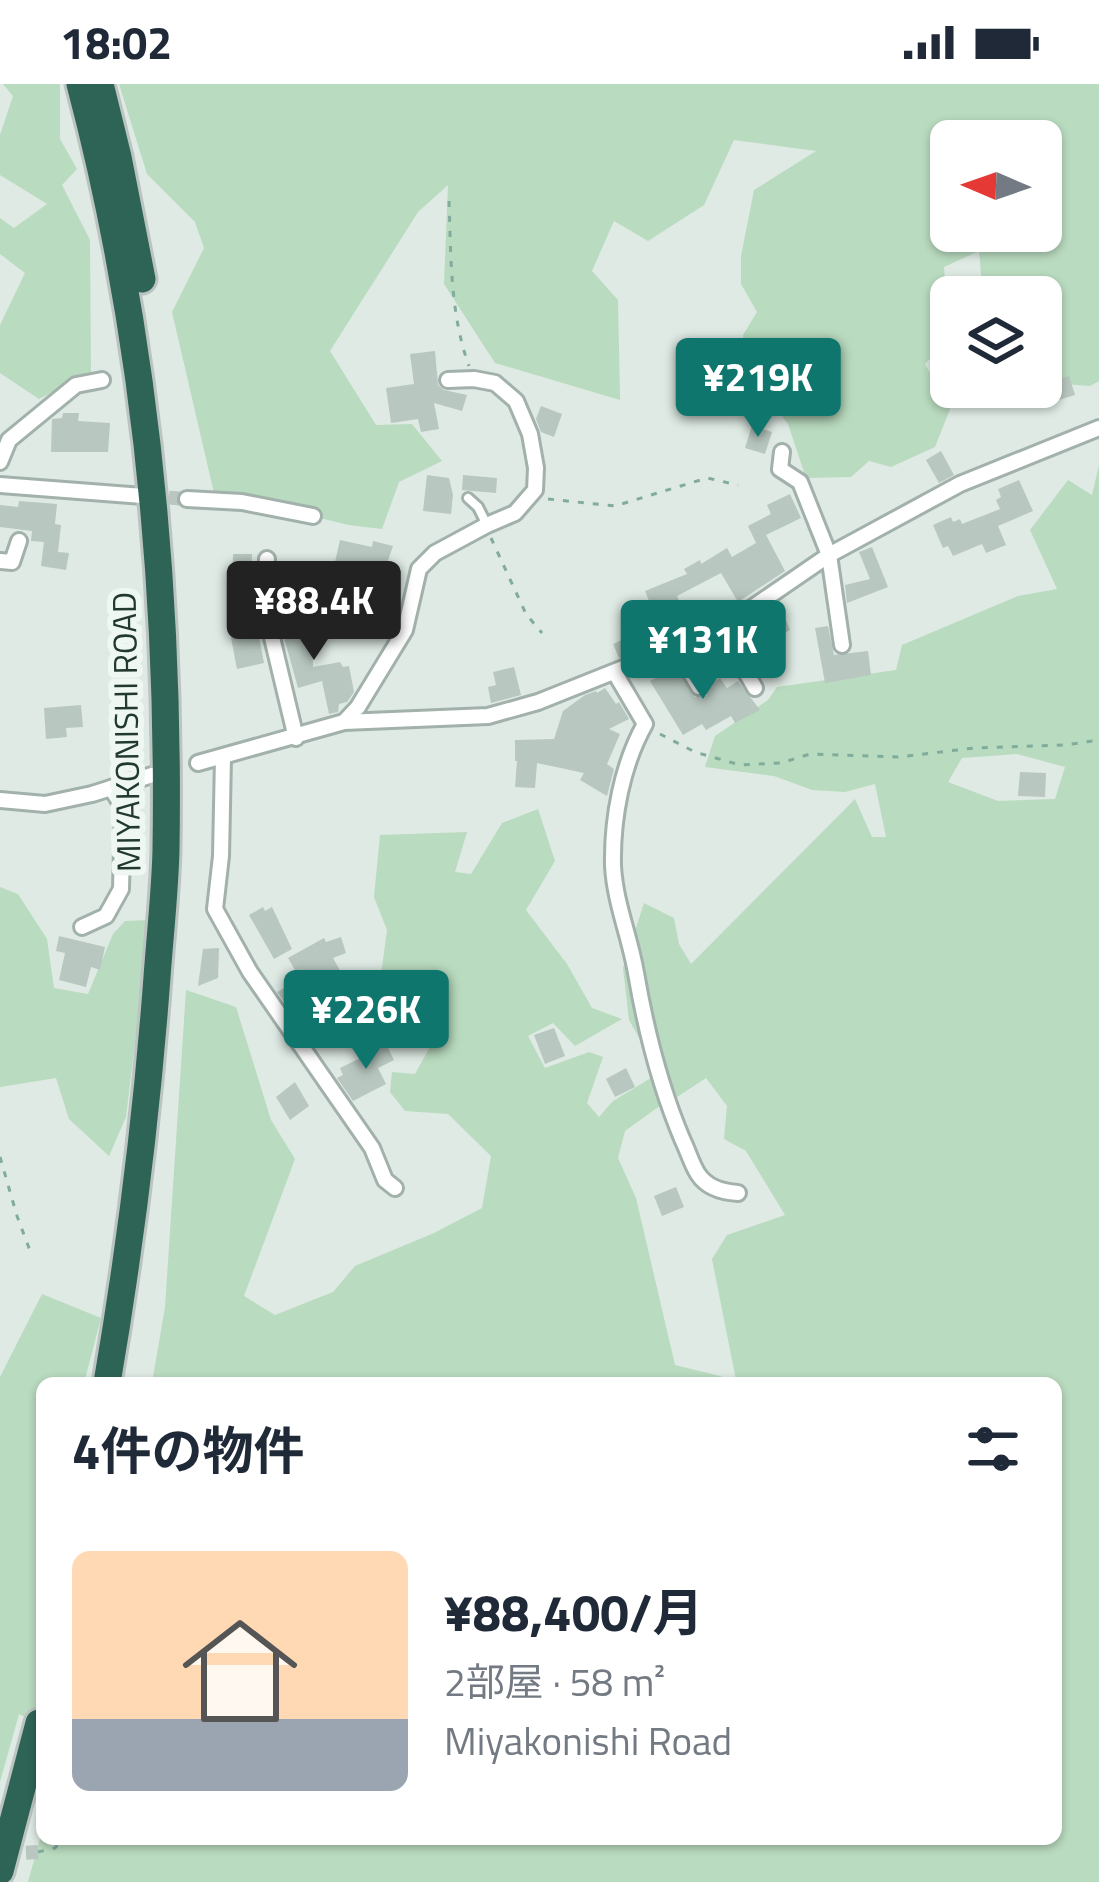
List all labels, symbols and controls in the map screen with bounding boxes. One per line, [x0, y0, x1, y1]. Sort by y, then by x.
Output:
text: 18:02 [60, 8, 172, 76]
north arrow [930, 120, 1062, 252]
map controls [930, 120, 1062, 408]
button: layers [930, 276, 1062, 408]
pin: ¥219K [674, 338, 842, 440]
text: ¥219K [703, 347, 813, 406]
pin: ¥88.4K [216, 561, 412, 663]
text: ¥88.4K [254, 570, 374, 629]
street label: MIYAKONISHI ROAD [99, 591, 153, 873]
pin: ¥131K [619, 600, 787, 702]
text: ¥131K [648, 609, 758, 668]
pin: ¥226K [282, 970, 450, 1072]
text: ¥226K [311, 979, 421, 1038]
text: 4件の物件 [72, 1411, 305, 1489]
icon: filters [960, 1416, 1026, 1482]
text: ¥88,400/月 [444, 1573, 704, 1651]
icon: home [168, 1599, 312, 1743]
text: 2部屋 · 58 m² [444, 1652, 665, 1711]
text: Miyakonishi Road [444, 1711, 732, 1770]

